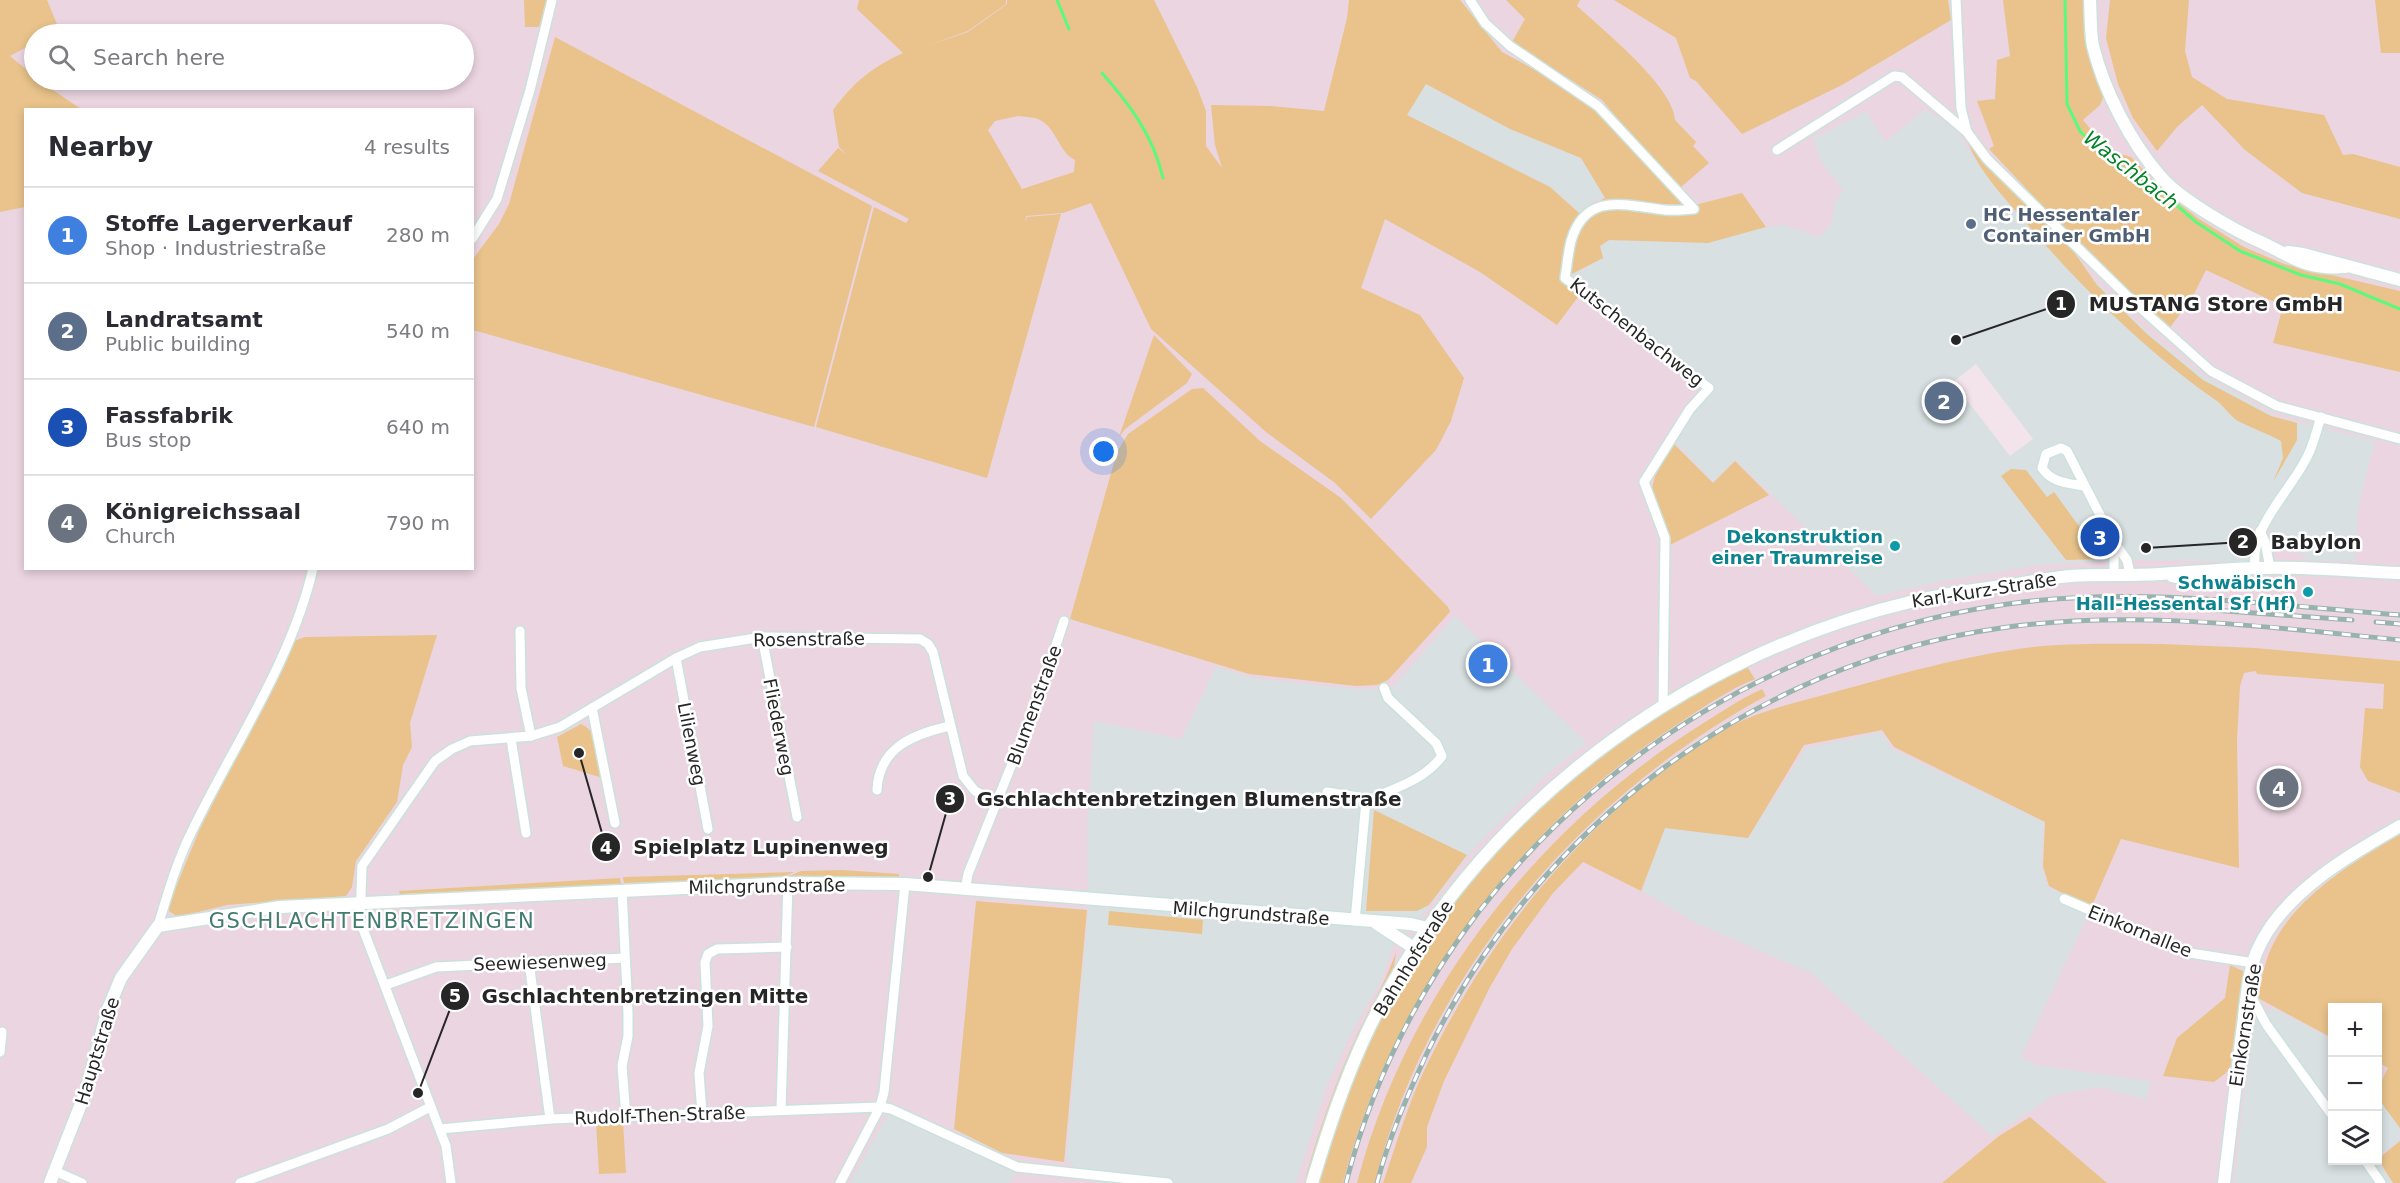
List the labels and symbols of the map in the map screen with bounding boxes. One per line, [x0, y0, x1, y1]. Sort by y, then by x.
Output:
water label: Waschbach [2079, 126, 2183, 214]
place label: HC Hessentaler Container GmbH [1983, 204, 2150, 246]
marker: HC Hessentaler Container GmbH [1964, 217, 1978, 231]
street label: Kutschenbachweg [1566, 273, 1708, 391]
callout: MUSTANG Store GmbH [2046, 285, 2355, 323]
text: MUSTANG Store GmbH [2089, 292, 2343, 316]
text: 1 [2055, 293, 2067, 314]
pin: 2 [1924, 378, 1964, 424]
your location [1089, 437, 1118, 466]
pin: 3 [2080, 514, 2120, 560]
callout: Babylon [2228, 523, 2373, 561]
place label: Dekonstruktion einer Traumreise [1711, 526, 1883, 568]
text: Babylon [2271, 530, 2361, 554]
text: 2 [2237, 531, 2249, 552]
marker: Dekonstruktion einer Traumreise [1888, 539, 1902, 553]
street label: Karl-Kurz-Straße [1910, 568, 2058, 612]
place label: Schwäbisch Hall-Hessental Sf (Hf) [2076, 572, 2296, 614]
marker: Schwäbisch Hall-Hessental Sf (Hf) [2301, 585, 2315, 599]
street label: Rosenstraße [753, 628, 865, 650]
street label: Blumenstraße [1003, 642, 1065, 768]
pin: 1 [1468, 642, 1508, 686]
street label: Fliederweg [759, 677, 799, 777]
street label: Lilienweg [674, 700, 710, 788]
pin: 4 [2260, 766, 2298, 810]
callout: Gschlachtenbretzingen Blumenstraße [935, 780, 1414, 818]
text: Gschlachtenbretzingen Blumenstraße [976, 787, 1402, 811]
text: 3 [944, 788, 956, 809]
callout: Spielplatz Lupinenweg [591, 828, 900, 866]
text: Spielplatz Lupinenweg [633, 835, 889, 859]
text: 4 [600, 837, 612, 858]
street label: Milchgrundstraße [688, 874, 846, 898]
street label: Bahnhofstraße [1369, 896, 1457, 1020]
street label: Milchgrundstraße [1172, 897, 1330, 929]
street label: Einkornallee [2085, 901, 2195, 961]
district label: GSCHLACHTENBRETZINGEN [209, 909, 535, 933]
street label: Seewiesenweg [473, 949, 607, 975]
street label: Einkornstraße [2225, 962, 2265, 1088]
callout: Gschlachtenbretzingen Mitte [440, 977, 821, 1015]
text: Gschlachtenbretzingen Mitte [482, 984, 808, 1008]
text: 5 [449, 985, 461, 1006]
street label: Hauptstraße [71, 994, 123, 1108]
street label: Rudolf-Then-Straße [574, 1102, 746, 1128]

